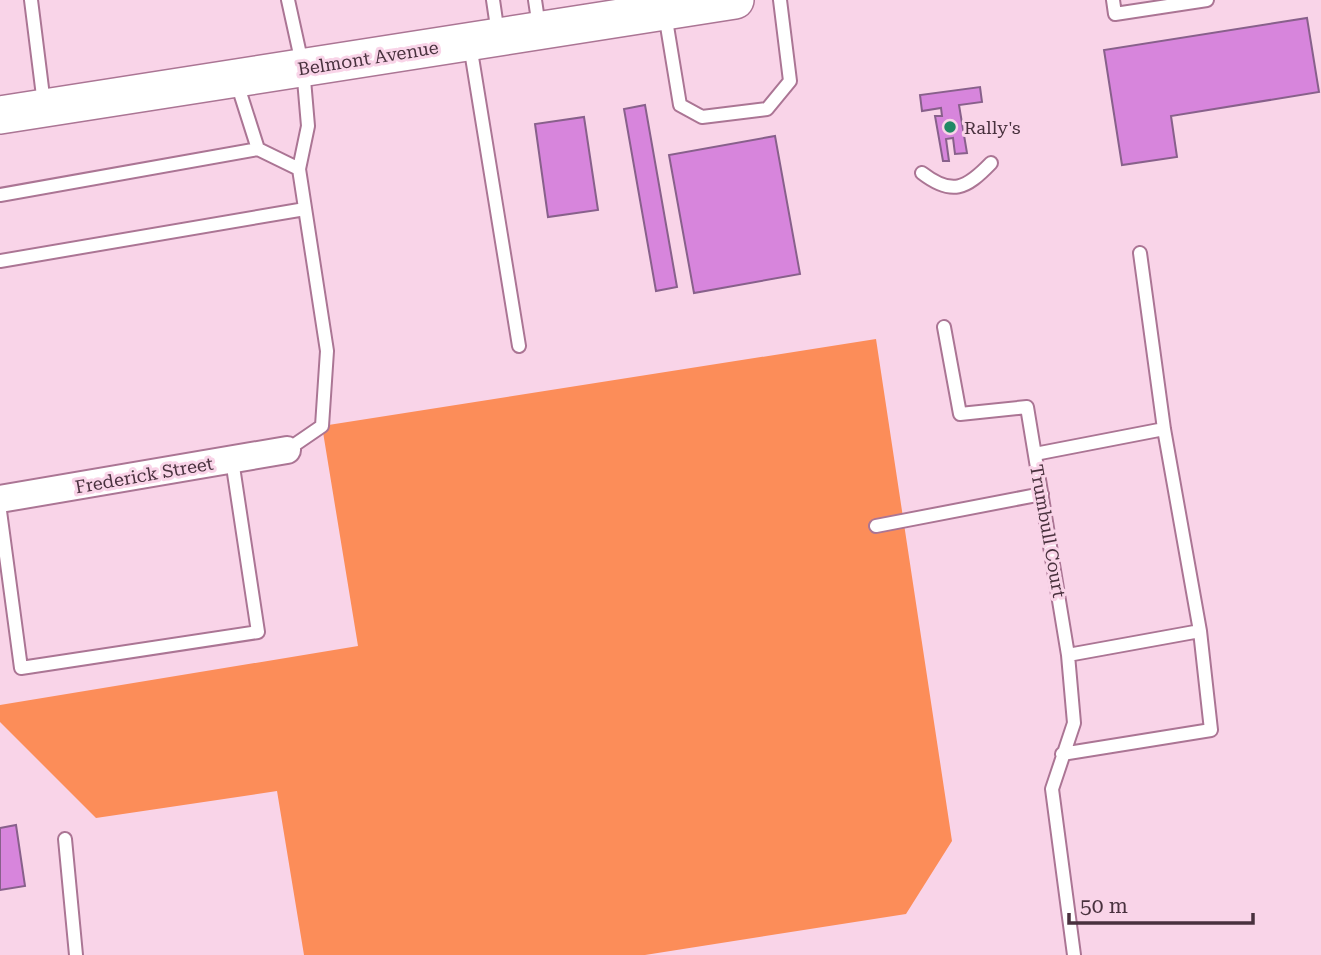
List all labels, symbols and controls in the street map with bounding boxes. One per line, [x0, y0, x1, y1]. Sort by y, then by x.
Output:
street label: Belmont Avenue [296, 36, 440, 79]
place label: Rally's [964, 117, 1021, 138]
marker: Rally's [942, 119, 958, 135]
street label: Frederick Street [73, 452, 215, 497]
street label: Trumbull Court [1026, 463, 1070, 599]
scale bar [1069, 881, 1253, 925]
text: 50 m [1080, 894, 1128, 918]

